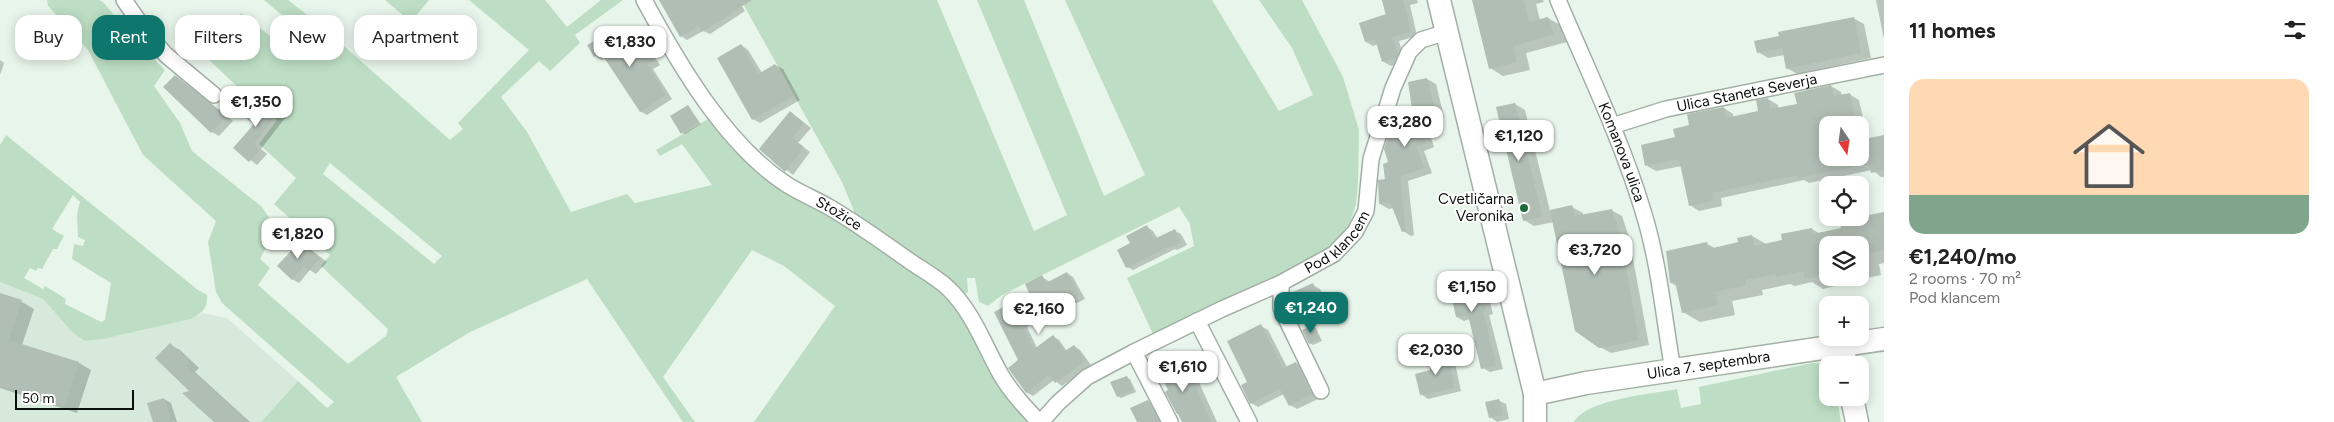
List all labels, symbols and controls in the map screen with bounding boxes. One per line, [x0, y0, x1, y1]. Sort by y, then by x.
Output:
chip: Buy [15, 15, 82, 60]
chip: Rent [92, 15, 165, 60]
chip: Filters [175, 15, 260, 60]
chip: New [270, 15, 344, 60]
chip: Apartment [354, 15, 477, 60]
icon: filters [2281, 16, 2309, 44]
text: 11 homes [1909, 18, 1996, 43]
pin: €1,830 [589, 26, 671, 68]
text: €1,830 [604, 32, 656, 51]
street label: Ulica Staneta Severja [1675, 70, 1819, 116]
pin: €1,350 [215, 86, 297, 128]
text: €1,350 [231, 92, 281, 111]
street label: Komanova ulica [1594, 100, 1649, 204]
pin: €3,280 [1364, 106, 1446, 148]
icon: home [2064, 111, 2154, 201]
text: €3,280 [1378, 112, 1432, 131]
north arrow [1819, 116, 1869, 166]
map controls [1819, 116, 1869, 406]
pin: €1,120 [1478, 120, 1560, 162]
text: €1,120 [1495, 126, 1543, 145]
button: locate [1819, 176, 1869, 226]
place label: Cvetličarna Veronika [1438, 190, 1514, 225]
street label: Stožice [813, 193, 865, 234]
marker: Cvetličarna Veronika [1518, 202, 1530, 214]
street label: Pod klancem [1301, 208, 1374, 277]
pin: €1,820 [257, 218, 339, 260]
text: €1,820 [272, 224, 324, 243]
pin: €3,720 [1554, 234, 1636, 276]
button: layers [1819, 236, 1869, 286]
text: €3,720 [1569, 240, 1621, 259]
text: €1,240/mo [1909, 244, 2017, 269]
text: 2 rooms · 70 m² [1909, 269, 2021, 288]
pin: €1,150 [1431, 270, 1513, 313]
text: €1,150 [1448, 277, 1496, 296]
text: Pod klancem [1909, 288, 2000, 307]
pin: €2,160 [998, 292, 1080, 335]
pin: €1,240 [1270, 292, 1352, 334]
button: + [1819, 296, 1869, 346]
text: €1,240 [1285, 298, 1337, 317]
text: €2,160 [1014, 299, 1064, 318]
pin: €2,030 [1395, 334, 1477, 376]
text: €2,030 [1409, 340, 1463, 359]
street label: Ulica 7. septembra [1646, 347, 1771, 383]
pin: €1,610 [1142, 350, 1224, 393]
button: − [1819, 356, 1869, 406]
text: €1,610 [1159, 357, 1207, 376]
scale bar [15, 387, 134, 410]
text: 50 m [22, 390, 54, 407]

